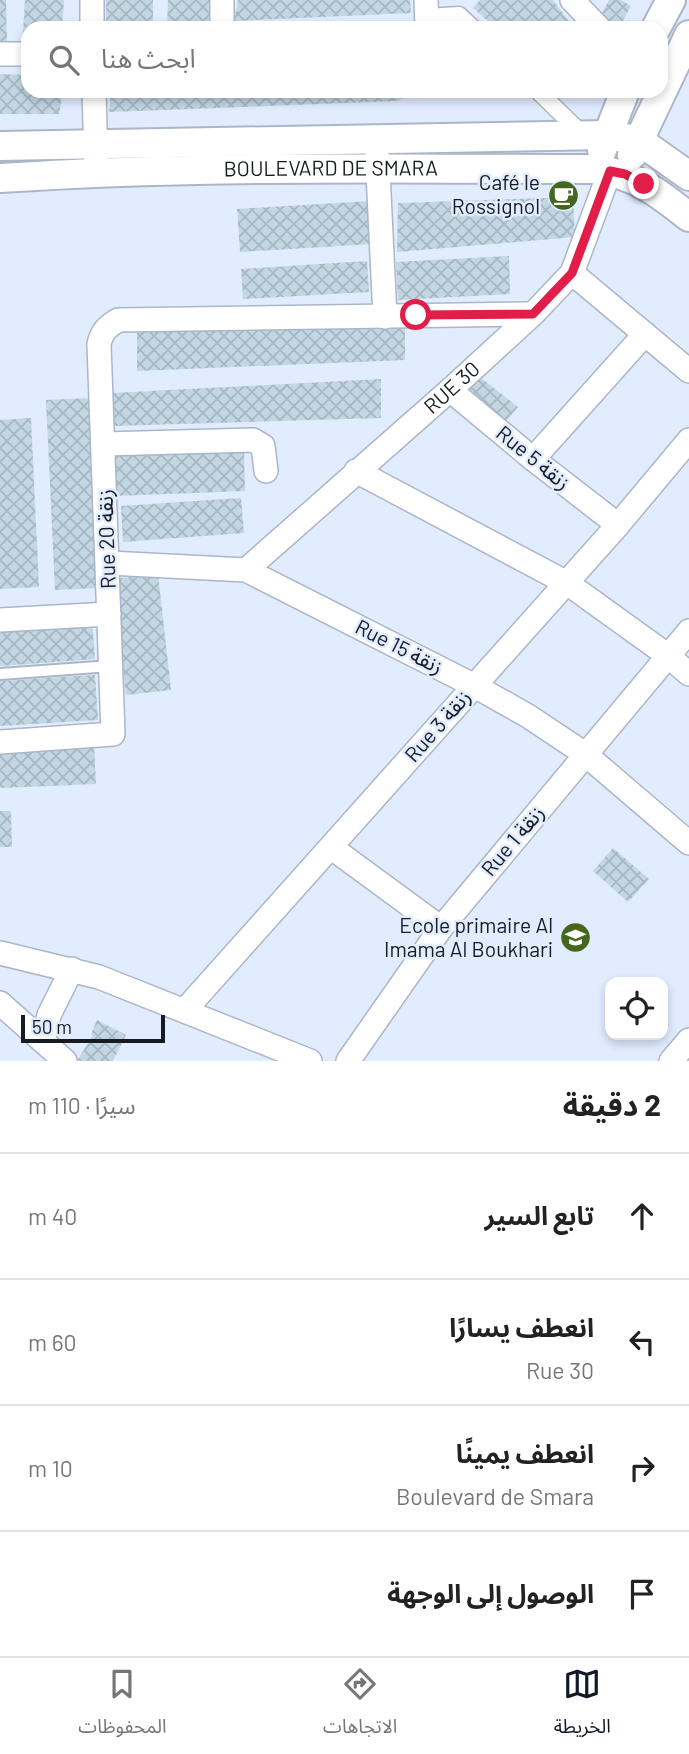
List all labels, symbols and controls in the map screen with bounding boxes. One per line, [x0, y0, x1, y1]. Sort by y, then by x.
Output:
search box [21, 21, 668, 98]
icon: search [45, 41, 83, 79]
text: ابحث هنا [101, 42, 196, 73]
street label: BOULEVARD DE SMARA [223, 154, 438, 180]
route end [628, 168, 659, 199]
place label: Café le Rossignol [452, 169, 540, 218]
cafe icon: Café le Rossignol [546, 178, 580, 212]
route start [400, 299, 431, 330]
street label: RUE 30 [418, 355, 484, 418]
street label: Rue 5 زنقة [491, 419, 576, 495]
street label: Rue 20 زنقة [91, 489, 121, 590]
street label: Rue 15 زنقة [351, 613, 448, 679]
street label: Rue 3 زنقة [399, 684, 476, 767]
street label: Rue 1 زنقة [475, 800, 549, 881]
place label: Ecole primaire Al Imama Al Boukhari [384, 912, 553, 961]
school or university icon: Ecole primaire Al Imama Al Boukhari [559, 921, 593, 955]
map controls [605, 977, 668, 1040]
button: locate [605, 977, 668, 1040]
scale bar [21, 1012, 164, 1044]
text: 50 m [32, 1015, 72, 1038]
text: 2 دقيقة [563, 1086, 661, 1122]
text: سيرًا · 110 m [28, 1091, 135, 1119]
icon: ahead [623, 1197, 661, 1235]
text: تابع السير [484, 1199, 594, 1230]
text: 40 m [28, 1202, 77, 1230]
text: انعطف يسارًا [449, 1311, 594, 1342]
icon: left [623, 1323, 661, 1361]
text: 60 m [28, 1328, 76, 1356]
text: Rue 30 [526, 1356, 594, 1384]
text: انعطف يمينًا [456, 1437, 594, 1468]
icon: right [623, 1449, 661, 1487]
text: 10 m [28, 1454, 73, 1482]
text: Boulevard de Smara [396, 1482, 594, 1510]
icon: arrive [623, 1575, 661, 1613]
text: الوصول إلى الوجهة [387, 1577, 594, 1608]
tab: المحفوظات [78, 1665, 167, 1747]
tab: الاتجاهات [323, 1665, 397, 1747]
tab: الخريطة [554, 1665, 611, 1747]

